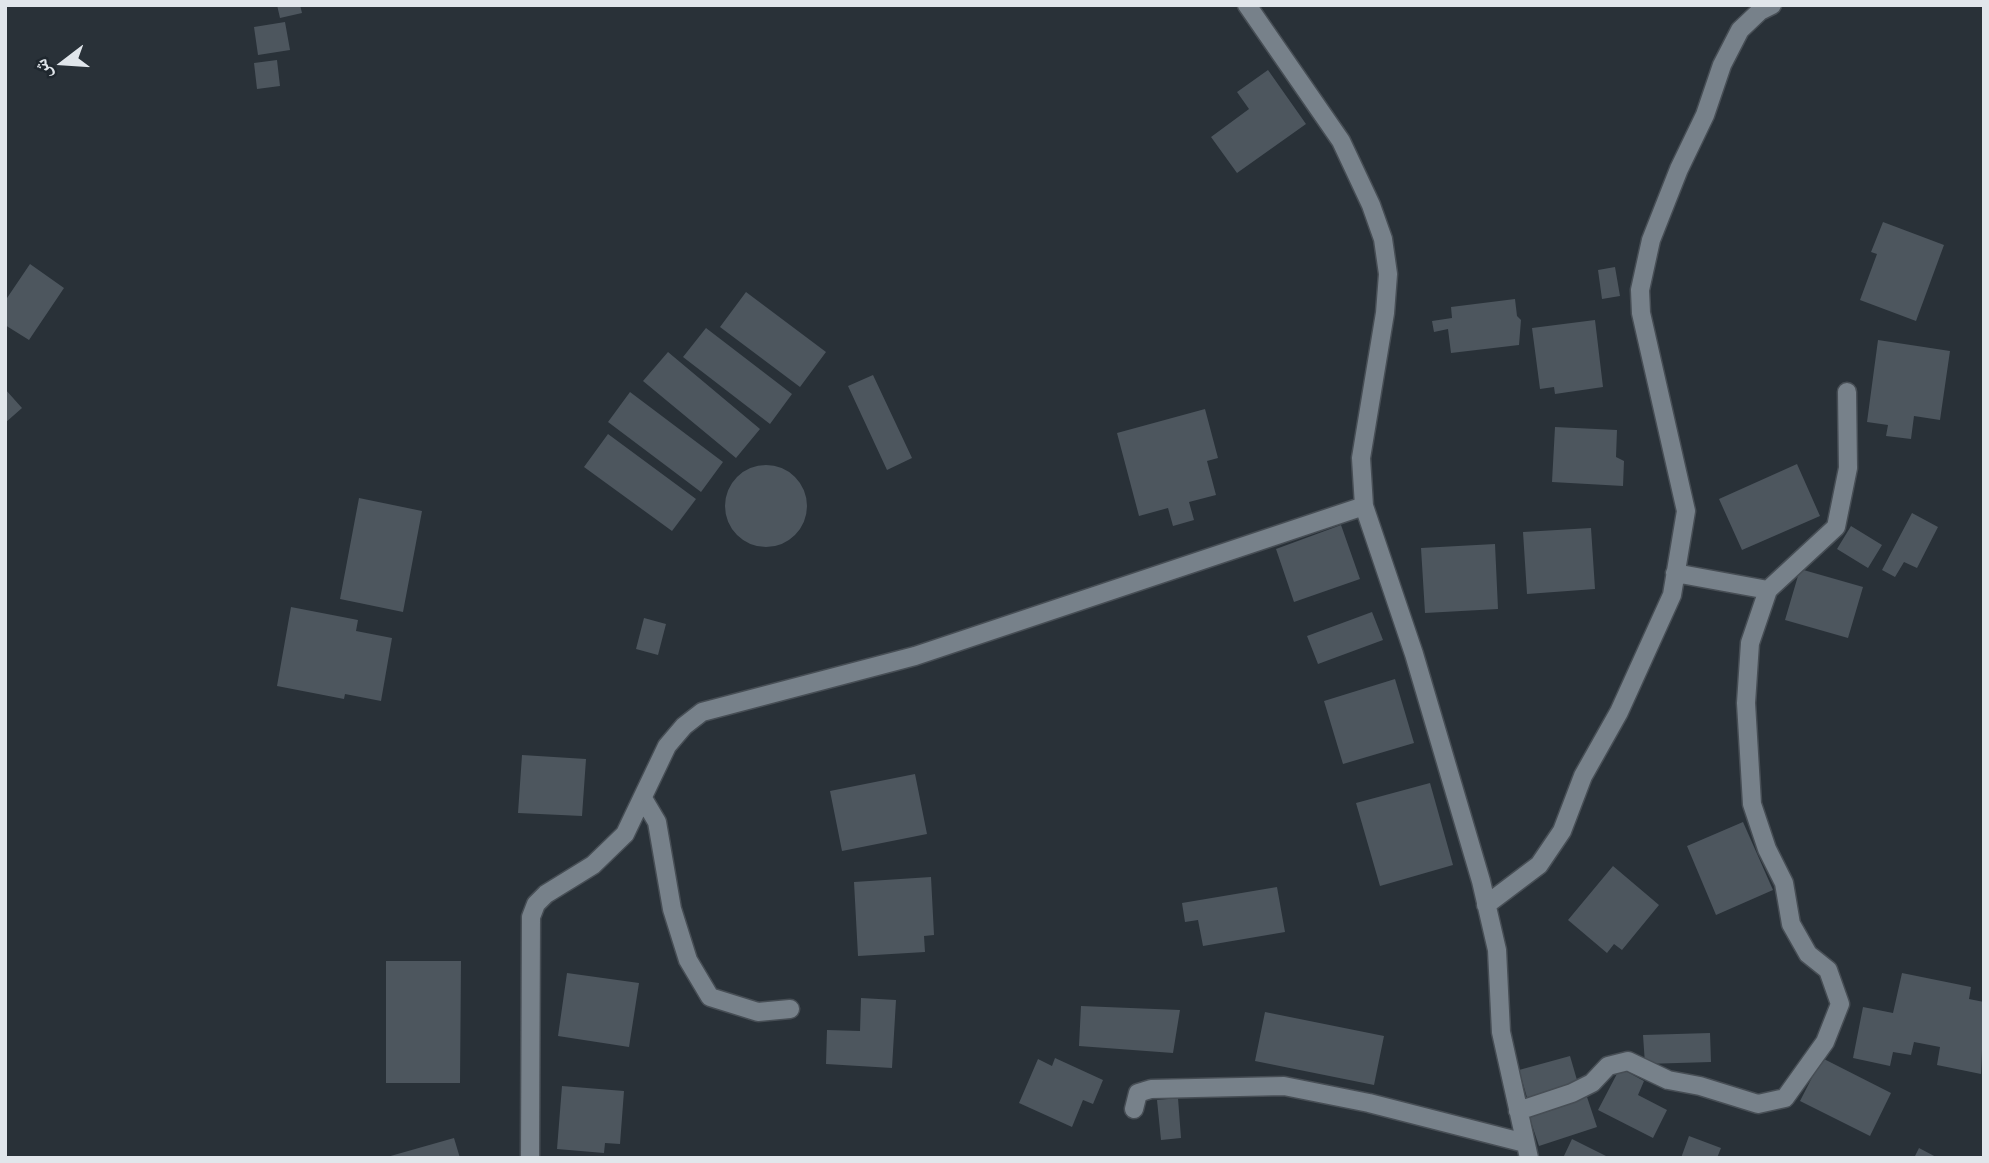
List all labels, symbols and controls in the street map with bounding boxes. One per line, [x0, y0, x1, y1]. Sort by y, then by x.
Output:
north arrow [28, 28, 98, 98]
text: ش [28, 56, 56, 82]

